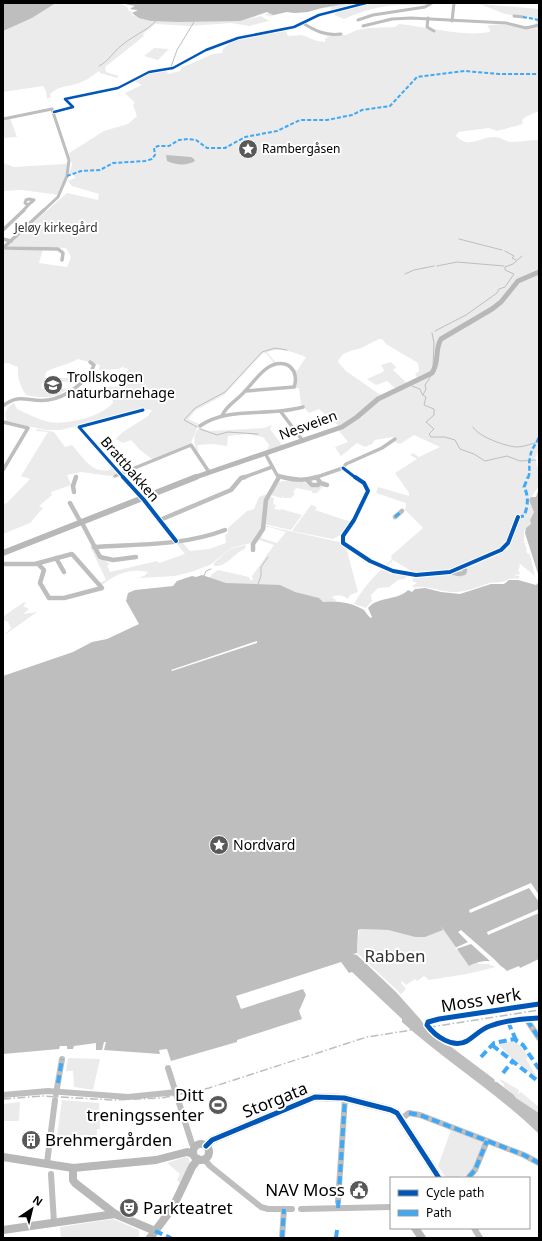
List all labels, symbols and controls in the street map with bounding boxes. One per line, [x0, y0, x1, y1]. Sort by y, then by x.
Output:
place icon: Rambergåsen [237, 138, 259, 160]
place label: Rambergåsen [262, 140, 340, 157]
park label: Jeløy kirkegård [13, 219, 98, 236]
place label: Trollskogen naturbarnehage [67, 367, 175, 402]
school or university icon: Trollskogen naturbarnehage [42, 374, 64, 396]
street label: Nesveien [276, 405, 339, 444]
street label: Brattbakken [97, 432, 164, 505]
place icon: Nordvard [208, 834, 230, 856]
place label: Nordvard [233, 835, 295, 854]
park label: Rabben [364, 944, 426, 967]
street label: Moss verk [439, 982, 523, 1017]
street label: Storgata [239, 1076, 311, 1123]
place label: Ditt treningssenter [87, 1083, 204, 1126]
sports icon: Ditt treningssenter [207, 1094, 229, 1116]
place label: Brehmergården [45, 1128, 172, 1151]
building icon: Brehmergården [20, 1129, 42, 1151]
legend [390, 1177, 530, 1229]
place label: NAV Moss [265, 1178, 345, 1201]
public building icon: NAV Moss [348, 1179, 370, 1201]
text: Cycle path [426, 1184, 484, 1201]
north arrow [12, 1189, 52, 1229]
text: N [30, 1192, 46, 1209]
place label: Parkteatret [143, 1196, 233, 1219]
theatre icon: Parkteatret [118, 1197, 140, 1219]
text: Path [426, 1204, 452, 1221]

